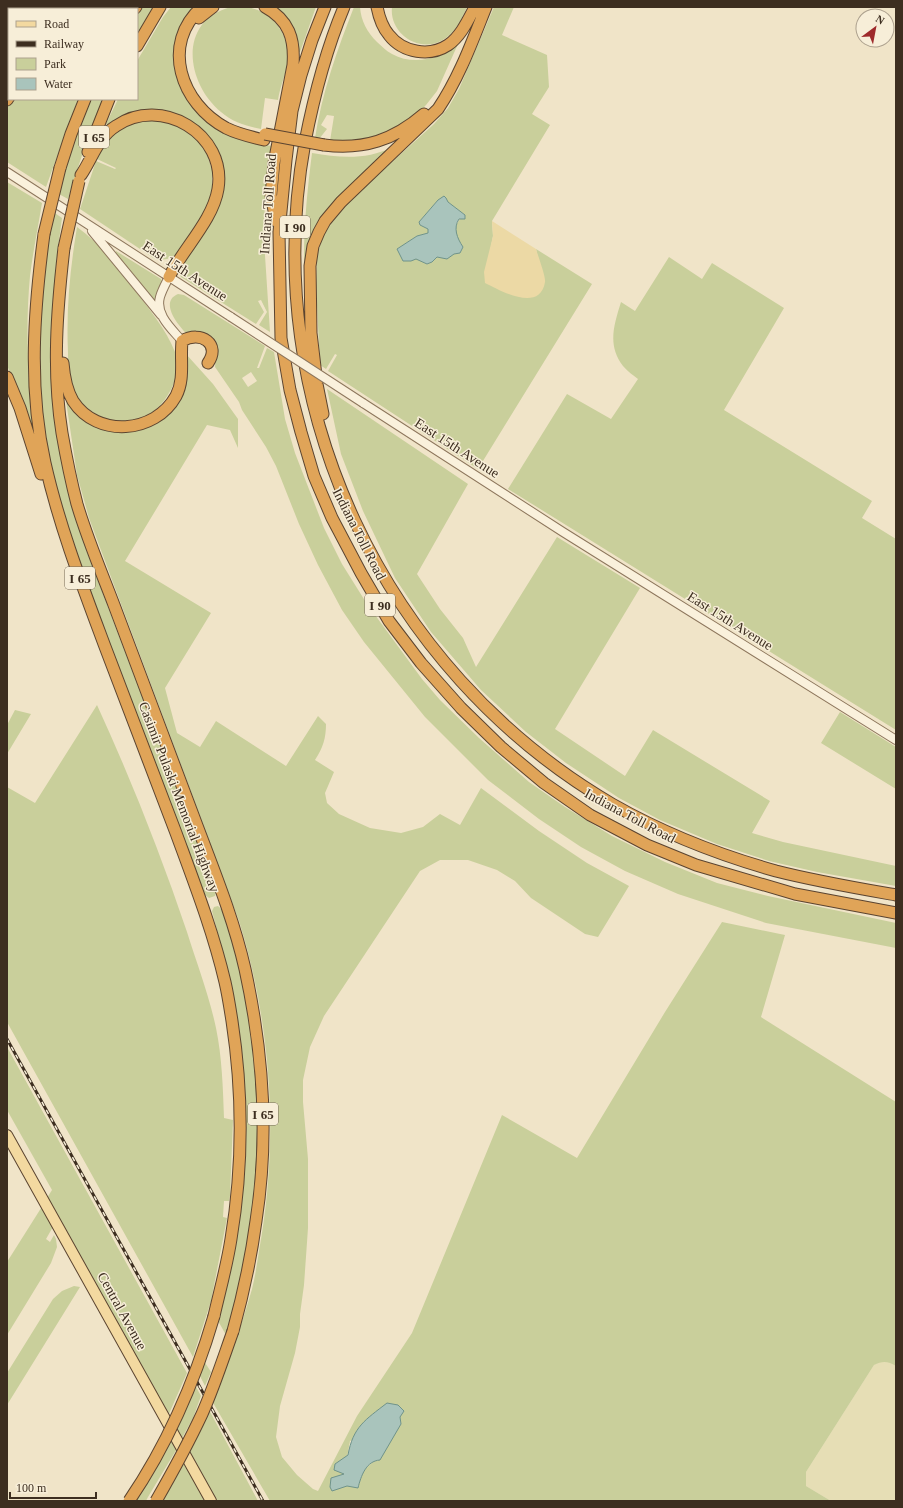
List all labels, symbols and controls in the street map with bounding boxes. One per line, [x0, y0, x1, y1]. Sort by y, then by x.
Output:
legend [8, 8, 138, 100]
north arrow [855, 8, 895, 48]
text: N [874, 12, 887, 27]
text: Road [44, 17, 69, 31]
text: Railway [44, 37, 84, 51]
text: Park [44, 57, 66, 71]
text: Water [44, 77, 72, 91]
road number: I 65 [79, 126, 109, 148]
street label: Indiana Toll Road [257, 153, 279, 255]
road number: I 90 [280, 216, 310, 238]
street label: East 15th Avenue [140, 238, 230, 304]
street label: East 15th Avenue [412, 415, 502, 481]
street label: Indiana Toll Road [329, 486, 389, 582]
road number: I 65 [65, 567, 95, 589]
street label: East 15th Avenue [685, 589, 775, 653]
road number: I 90 [365, 594, 395, 616]
street label: Casimir Pulaski Memorial Highway [136, 700, 222, 894]
street label: Indiana Toll Road [582, 786, 678, 846]
road number: I 65 [248, 1103, 278, 1125]
street label: Central Avenue [94, 1270, 150, 1352]
scale bar [10, 1474, 96, 1500]
text: 100 m [16, 1481, 47, 1495]

